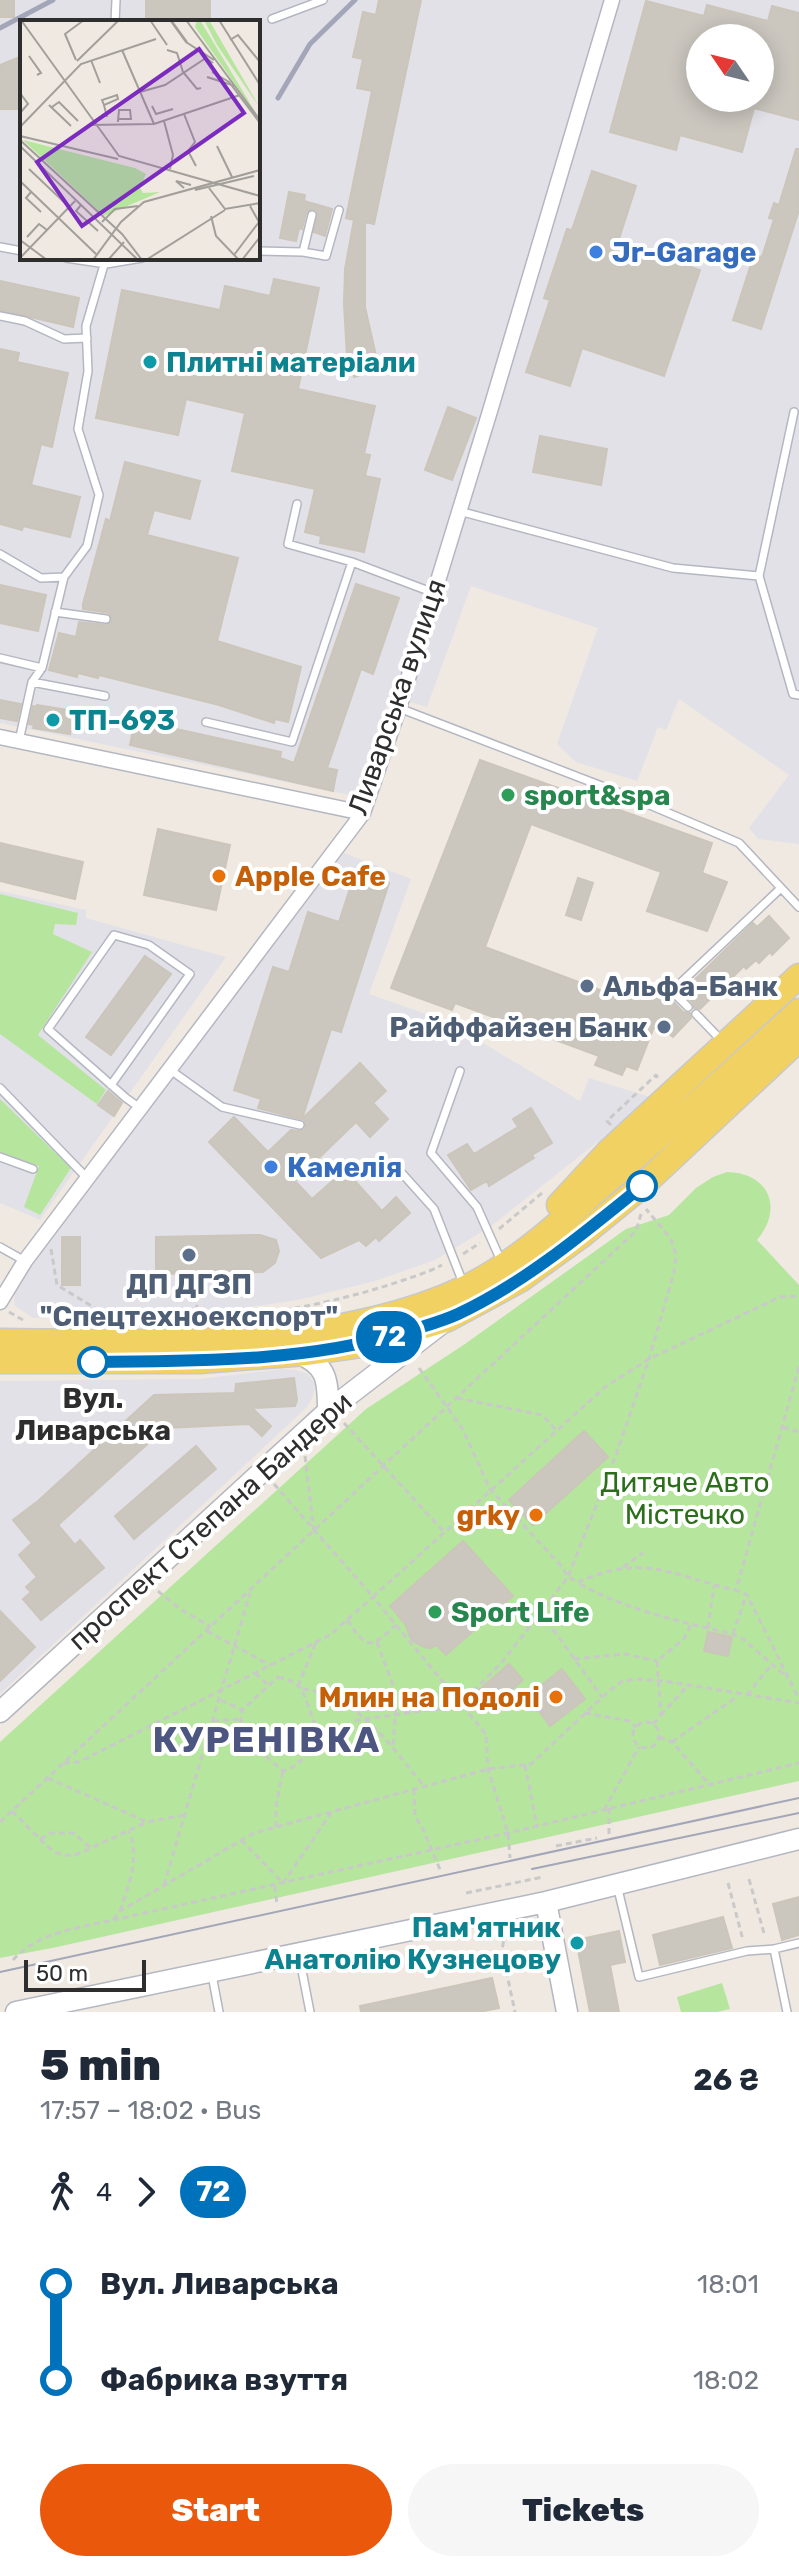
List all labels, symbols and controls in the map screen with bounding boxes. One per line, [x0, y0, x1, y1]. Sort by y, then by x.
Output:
inset map [20, 20, 260, 260]
north arrow [686, 24, 774, 112]
map controls [686, 24, 774, 112]
place label: Jr-Garage [612, 236, 756, 269]
marker: Jr-Garage [587, 243, 605, 261]
place label: Плитні матеріали [166, 346, 416, 379]
marker: Плитні матеріали [141, 353, 159, 371]
street label: Ливарська вулиця [341, 575, 453, 819]
place label: ТП-693 [69, 704, 175, 737]
marker: ТП-693 [44, 711, 62, 729]
place label: sport&spa [524, 779, 671, 812]
marker: sport&spa [499, 786, 517, 804]
place label: Apple Cafe [235, 860, 386, 893]
marker: Apple Cafe [210, 867, 228, 885]
place label: Альфа-Банк [603, 970, 778, 1003]
marker: Альфа-Банк [578, 977, 596, 995]
place label: Райффайзен Банк [389, 1011, 648, 1044]
marker: Райффайзен Банк [655, 1018, 673, 1036]
place label: Камелія [287, 1151, 402, 1184]
marker: Камелія [262, 1158, 280, 1176]
unlabelled marker [627, 1171, 657, 1201]
marker: ДП ДГЗП "Спецтехноекспорт" [180, 1246, 198, 1264]
place label: ДП ДГЗП "Спецтехноекспорт" [40, 1268, 338, 1333]
line badge: 72 [353, 1311, 425, 1363]
text: 72 [372, 1320, 406, 1353]
marker: Вул. Ливарська [78, 1347, 108, 1377]
place label: Вул. Ливарська [15, 1382, 171, 1447]
street label: проспект Степана Бандери [61, 1385, 359, 1657]
park label: Дитяче Авто Містечко [600, 1466, 770, 1531]
place label: grky [456, 1499, 520, 1532]
marker: grky [527, 1506, 545, 1524]
place label: Sport Life [451, 1596, 590, 1629]
marker: Sport Life [426, 1603, 444, 1621]
place label: Млин на Подолі [319, 1681, 540, 1714]
marker: Млин на Подолі [547, 1688, 565, 1706]
district label: КУРЕНІВКА [153, 1718, 381, 1761]
place label: Пам'ятник Анатолію Кузнецову [265, 1911, 561, 1976]
marker: Пам'ятник Анатолію Кузнецову [568, 1934, 586, 1952]
scale bar [24, 1956, 146, 1992]
text: 50 m [36, 1960, 88, 1987]
text: 5 min [40, 2039, 161, 2091]
text: 26 ₴ [693, 2062, 759, 2098]
text: 17:57 – 18:02 · Bus [40, 2095, 261, 2126]
icon: walk [40, 2170, 84, 2214]
icon: forward [124, 2170, 168, 2214]
text: 72 [196, 2175, 230, 2208]
text: 4 [96, 2177, 112, 2208]
text: Вул. Ливарська [100, 2266, 339, 2302]
text: 18:01 [697, 2269, 759, 2300]
text: Фабрика взуття [100, 2362, 348, 2398]
text: 18:02 [693, 2365, 759, 2396]
button: Start [40, 2464, 392, 2556]
button: Tickets [408, 2464, 759, 2556]

